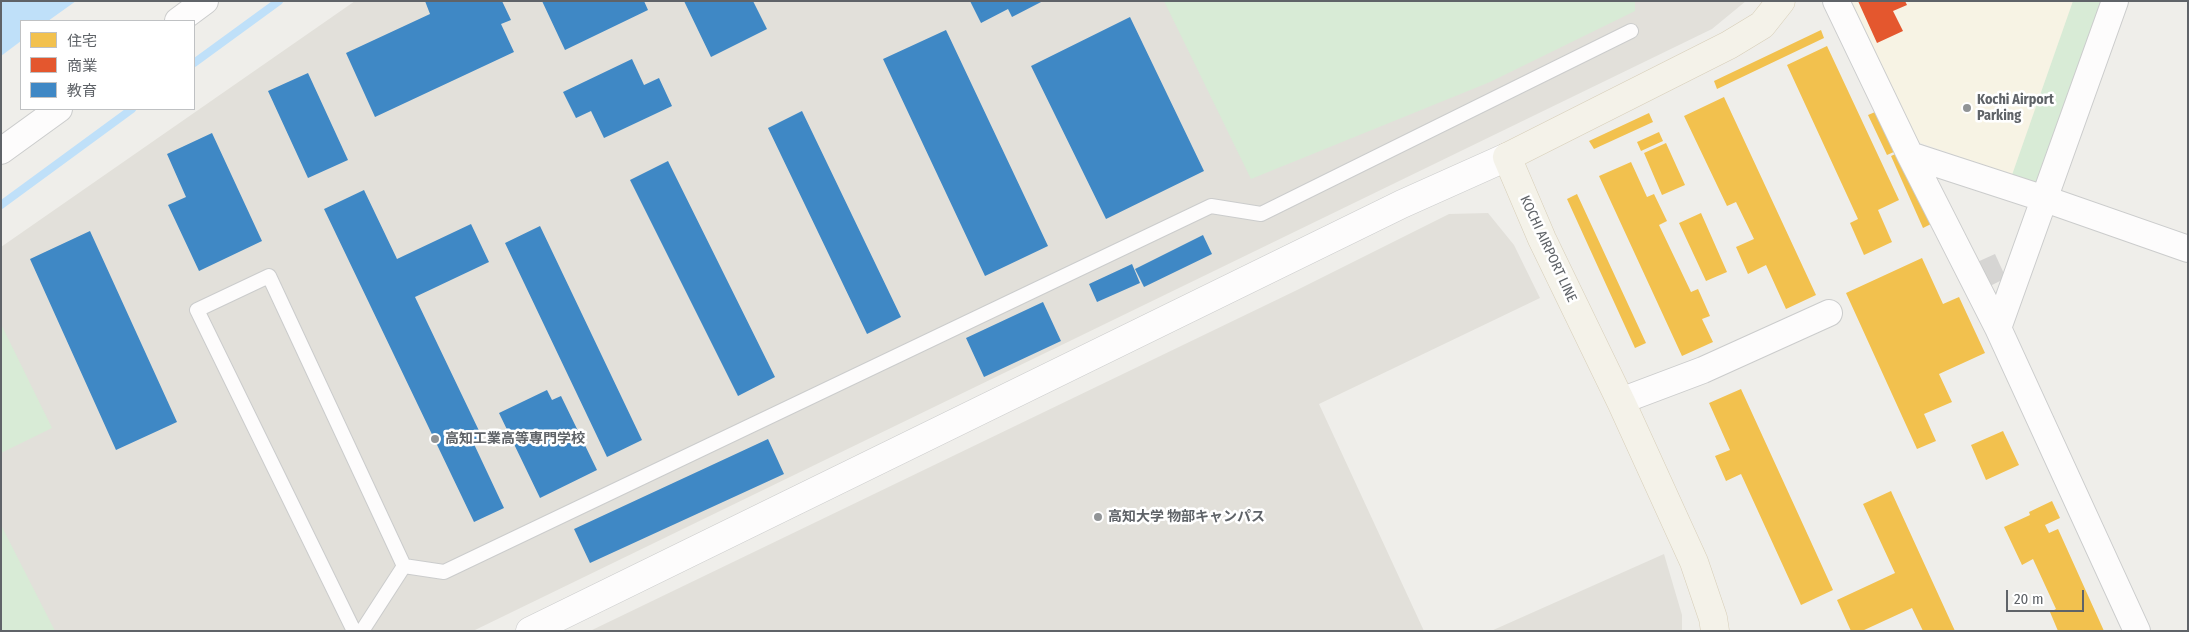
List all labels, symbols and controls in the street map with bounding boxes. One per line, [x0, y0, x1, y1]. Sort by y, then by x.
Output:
legend [20, 20, 195, 110]
text: 住宅 [67, 32, 97, 50]
text: 商業 [67, 57, 97, 75]
text: 教育 [67, 82, 97, 100]
place label: Kochi Airport Parking [1977, 92, 2054, 124]
marker: Kochi Airport Parking [1961, 102, 1973, 114]
street label: KOCHI AIRPORT LINE [1516, 193, 1580, 305]
place label: 高知工業高等専門学校 [445, 431, 585, 447]
marker: 高知工業高等専門学校 [429, 433, 441, 445]
place label: 高知大学 物部キャンパス [1108, 509, 1265, 525]
marker: 高知大学 物部キャンパス [1092, 511, 1104, 523]
scale bar [2009, 580, 2086, 612]
text: 20 m [2014, 590, 2044, 608]

